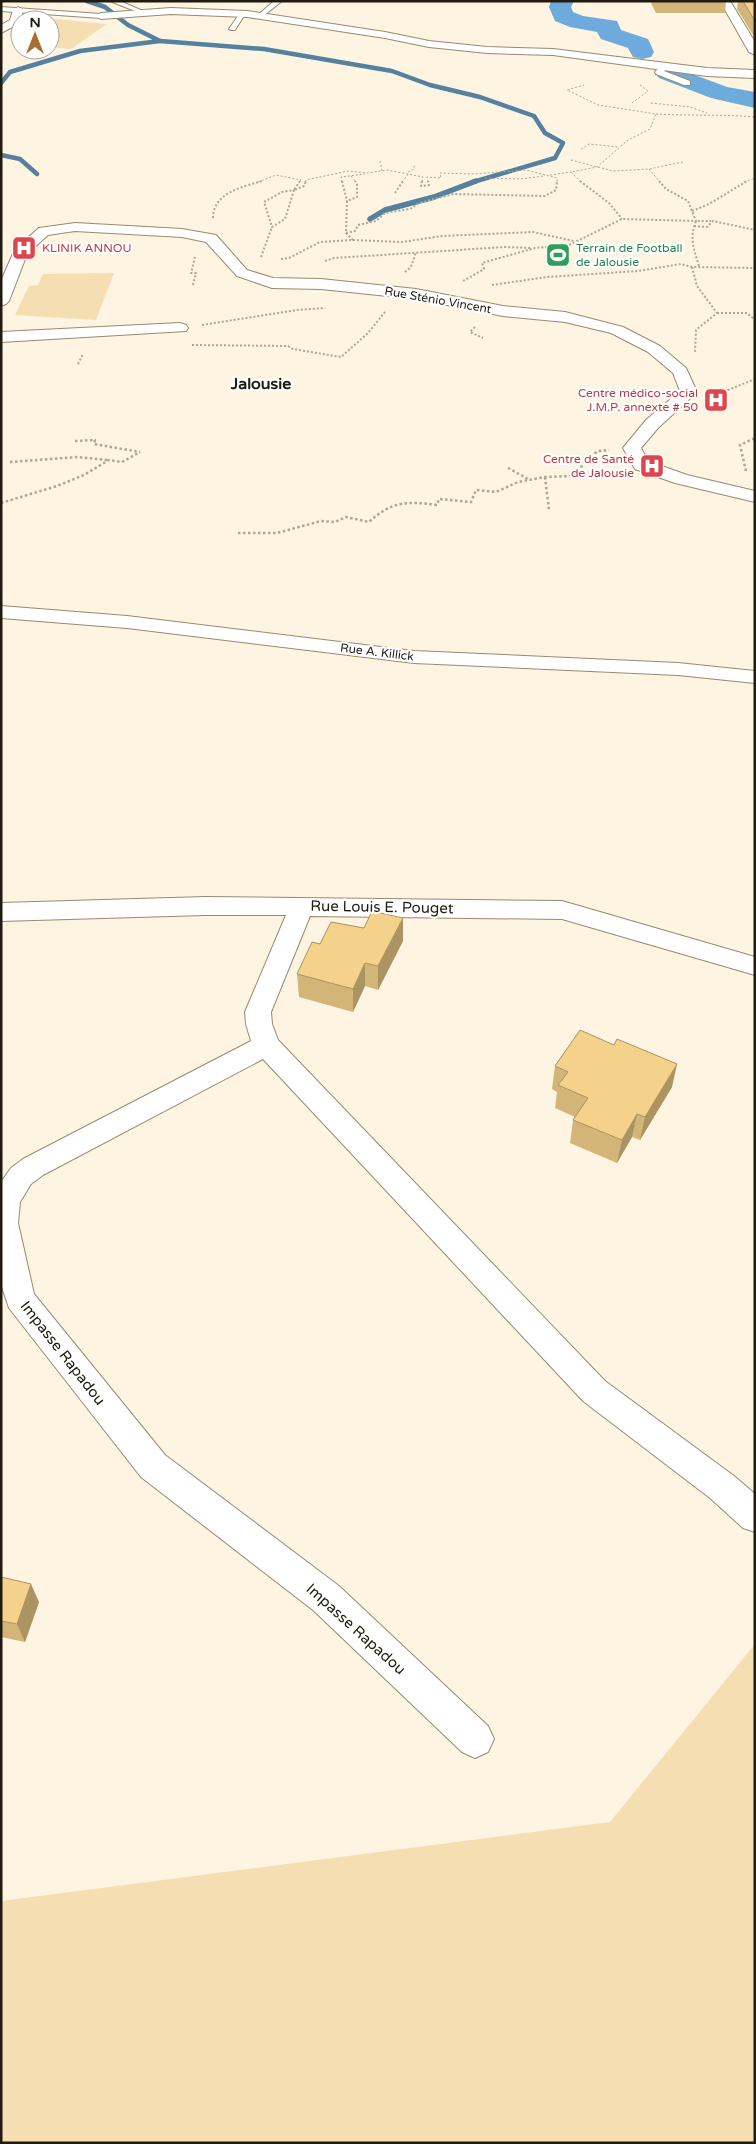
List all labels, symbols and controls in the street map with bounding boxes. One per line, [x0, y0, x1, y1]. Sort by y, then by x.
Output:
north arrow [10, 10, 60, 60]
text: N [29, 14, 41, 31]
hospital icon: KLINIK ANNOU [11, 235, 37, 261]
place label: KLINIK ANNOU [42, 241, 132, 255]
place label: Terrain de Football de Jalousie [576, 241, 682, 269]
sports icon: Terrain de Football de Jalousie [545, 242, 571, 268]
street label: Rue Sténio Vincent [383, 284, 493, 316]
district label: Jalousie [230, 374, 291, 394]
place label: Centre médico-social J.M.P. annexte # 50 [578, 386, 698, 414]
hospital icon: Centre médico-social J.M.P. annexte # 50 [703, 387, 729, 413]
place label: Centre de Santé de Jalousie [543, 452, 634, 480]
hospital icon: Centre de Santé de Jalousie [639, 453, 665, 479]
street label: Rue A. Killick [339, 641, 415, 664]
street label: Rue Louis E. Pouget [310, 897, 454, 917]
street label: Impasse Rapadou [17, 1297, 109, 1409]
street label: Impasse Rapadou [303, 1580, 409, 1678]

